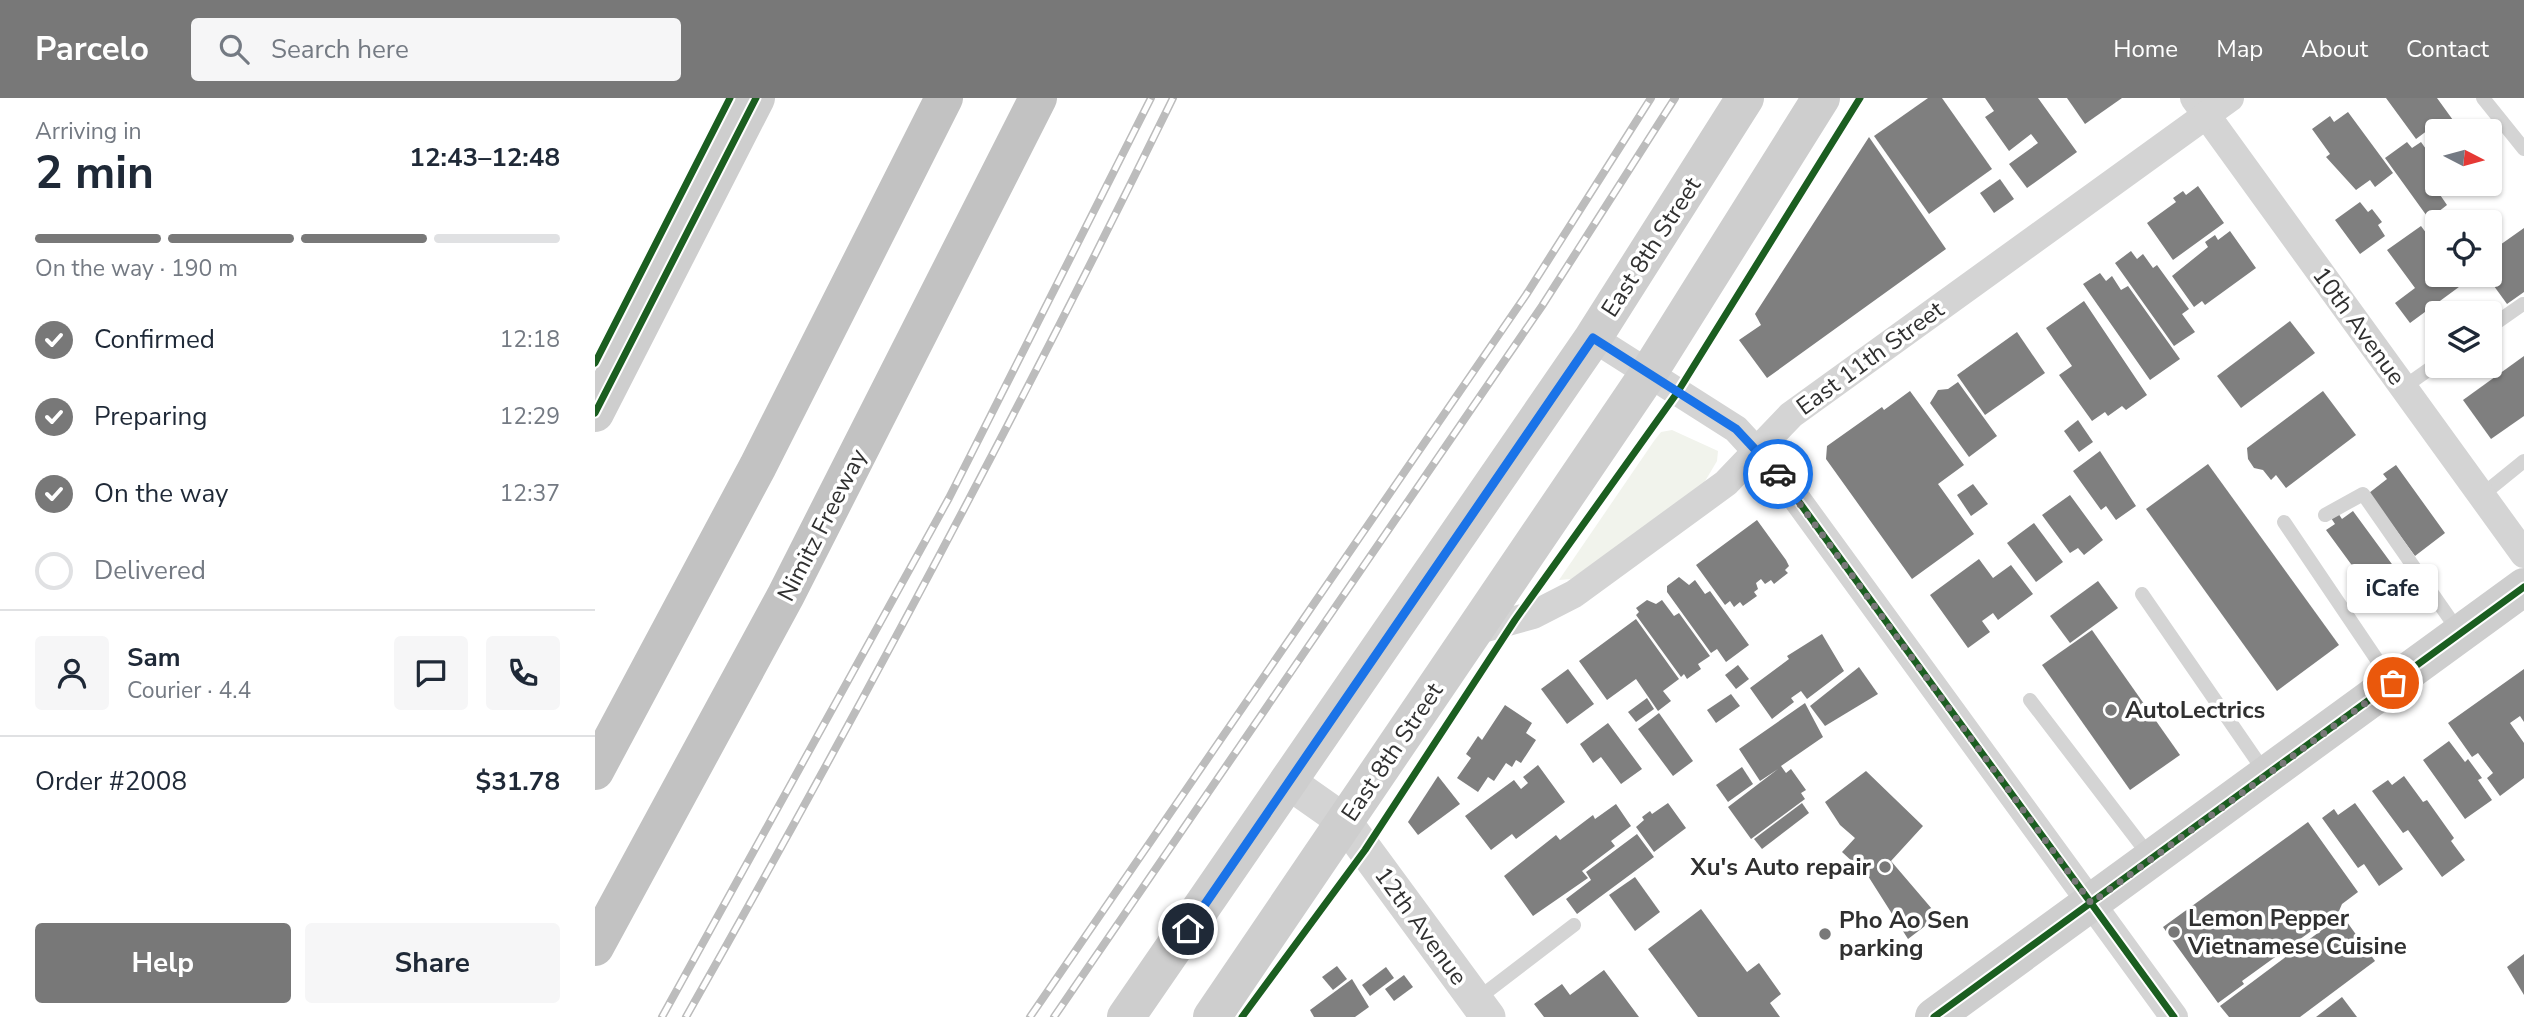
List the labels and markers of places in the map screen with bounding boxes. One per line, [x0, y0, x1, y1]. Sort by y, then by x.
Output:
callout: iCafe [2347, 564, 2438, 613]
pin [2363, 653, 2423, 713]
place label: AutoLectrics [2125, 694, 2265, 726]
marker: AutoLectrics [2103, 702, 2119, 718]
place label: Xu's Auto repair [1690, 851, 1872, 883]
marker: Xu's Auto repair [1877, 859, 1893, 875]
pin [1158, 899, 1218, 959]
place label: Lemon Pepper Vietnamese Cuisine [2187, 902, 2407, 962]
place label: Pho Ao Sen parking [1839, 904, 1969, 964]
marker: Lemon Pepper Vietnamese Cuisine [2166, 924, 2182, 940]
marker: Pho Ao Sen parking [1817, 926, 1833, 942]

